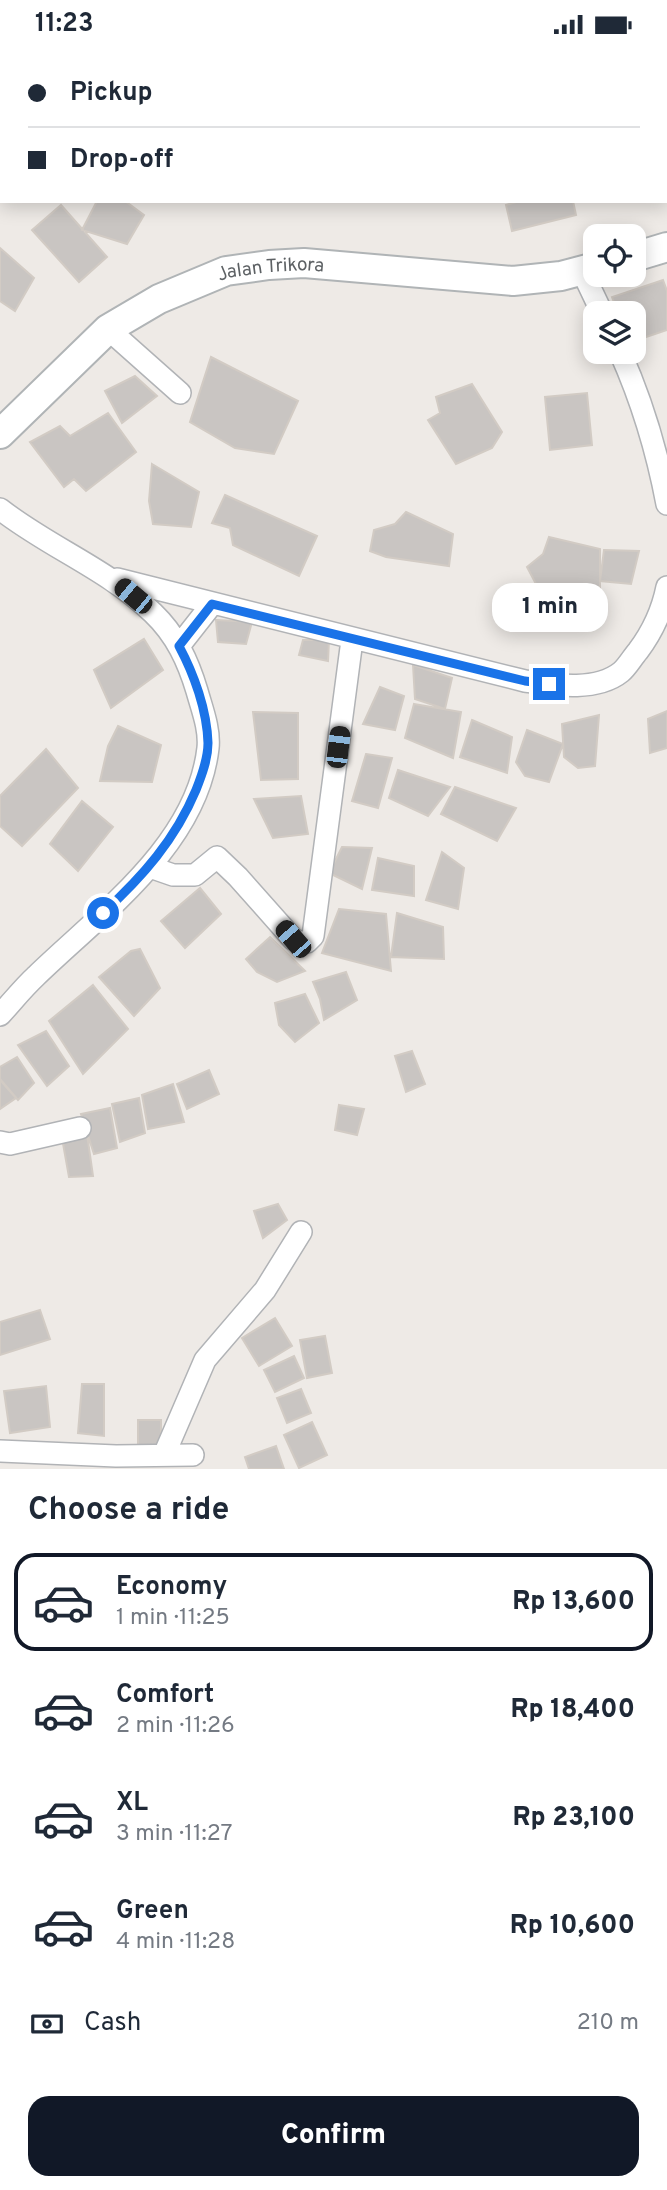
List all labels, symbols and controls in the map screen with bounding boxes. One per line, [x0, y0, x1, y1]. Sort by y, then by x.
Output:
text: 11:23 [35, 8, 94, 41]
text: Pickup [70, 77, 153, 110]
text: Drop-off [70, 144, 173, 177]
map controls [583, 224, 646, 364]
button: locate [583, 224, 646, 287]
street label: Jalan Trikora [213, 253, 325, 288]
button: layers [583, 301, 646, 364]
car [111, 574, 156, 618]
callout: 1 min [491, 583, 607, 631]
text: 1 min [522, 593, 578, 622]
route end [533, 668, 565, 700]
car [326, 725, 351, 769]
route start [87, 897, 119, 929]
car [272, 916, 315, 962]
text: Choose a ride [28, 1491, 229, 1531]
icon: car [32, 1571, 95, 1634]
text: Economy [116, 1571, 227, 1604]
text: Rp 13,600 [512, 1586, 635, 1619]
text: 1 min · 11:25 [116, 1604, 230, 1633]
icon: car [32, 1679, 95, 1742]
text: Comfort [116, 1679, 214, 1712]
text: Rp 18,400 [510, 1694, 635, 1727]
text: 2 min · 11:26 [116, 1712, 235, 1741]
icon: car [32, 1787, 95, 1850]
text: XL [116, 1787, 148, 1820]
text: Rp 23,100 [512, 1802, 635, 1835]
text: 3 min · 11:27 [116, 1820, 233, 1849]
icon: car [32, 1895, 95, 1958]
text: Green [116, 1895, 189, 1928]
text: Rp 10,600 [510, 1910, 635, 1943]
text: 4 min · 11:28 [116, 1928, 235, 1957]
icon: cash [28, 2005, 66, 2043]
text: Cash [84, 2007, 141, 2040]
text: 210 m [577, 2009, 639, 2038]
button: Confirm [28, 2096, 639, 2176]

